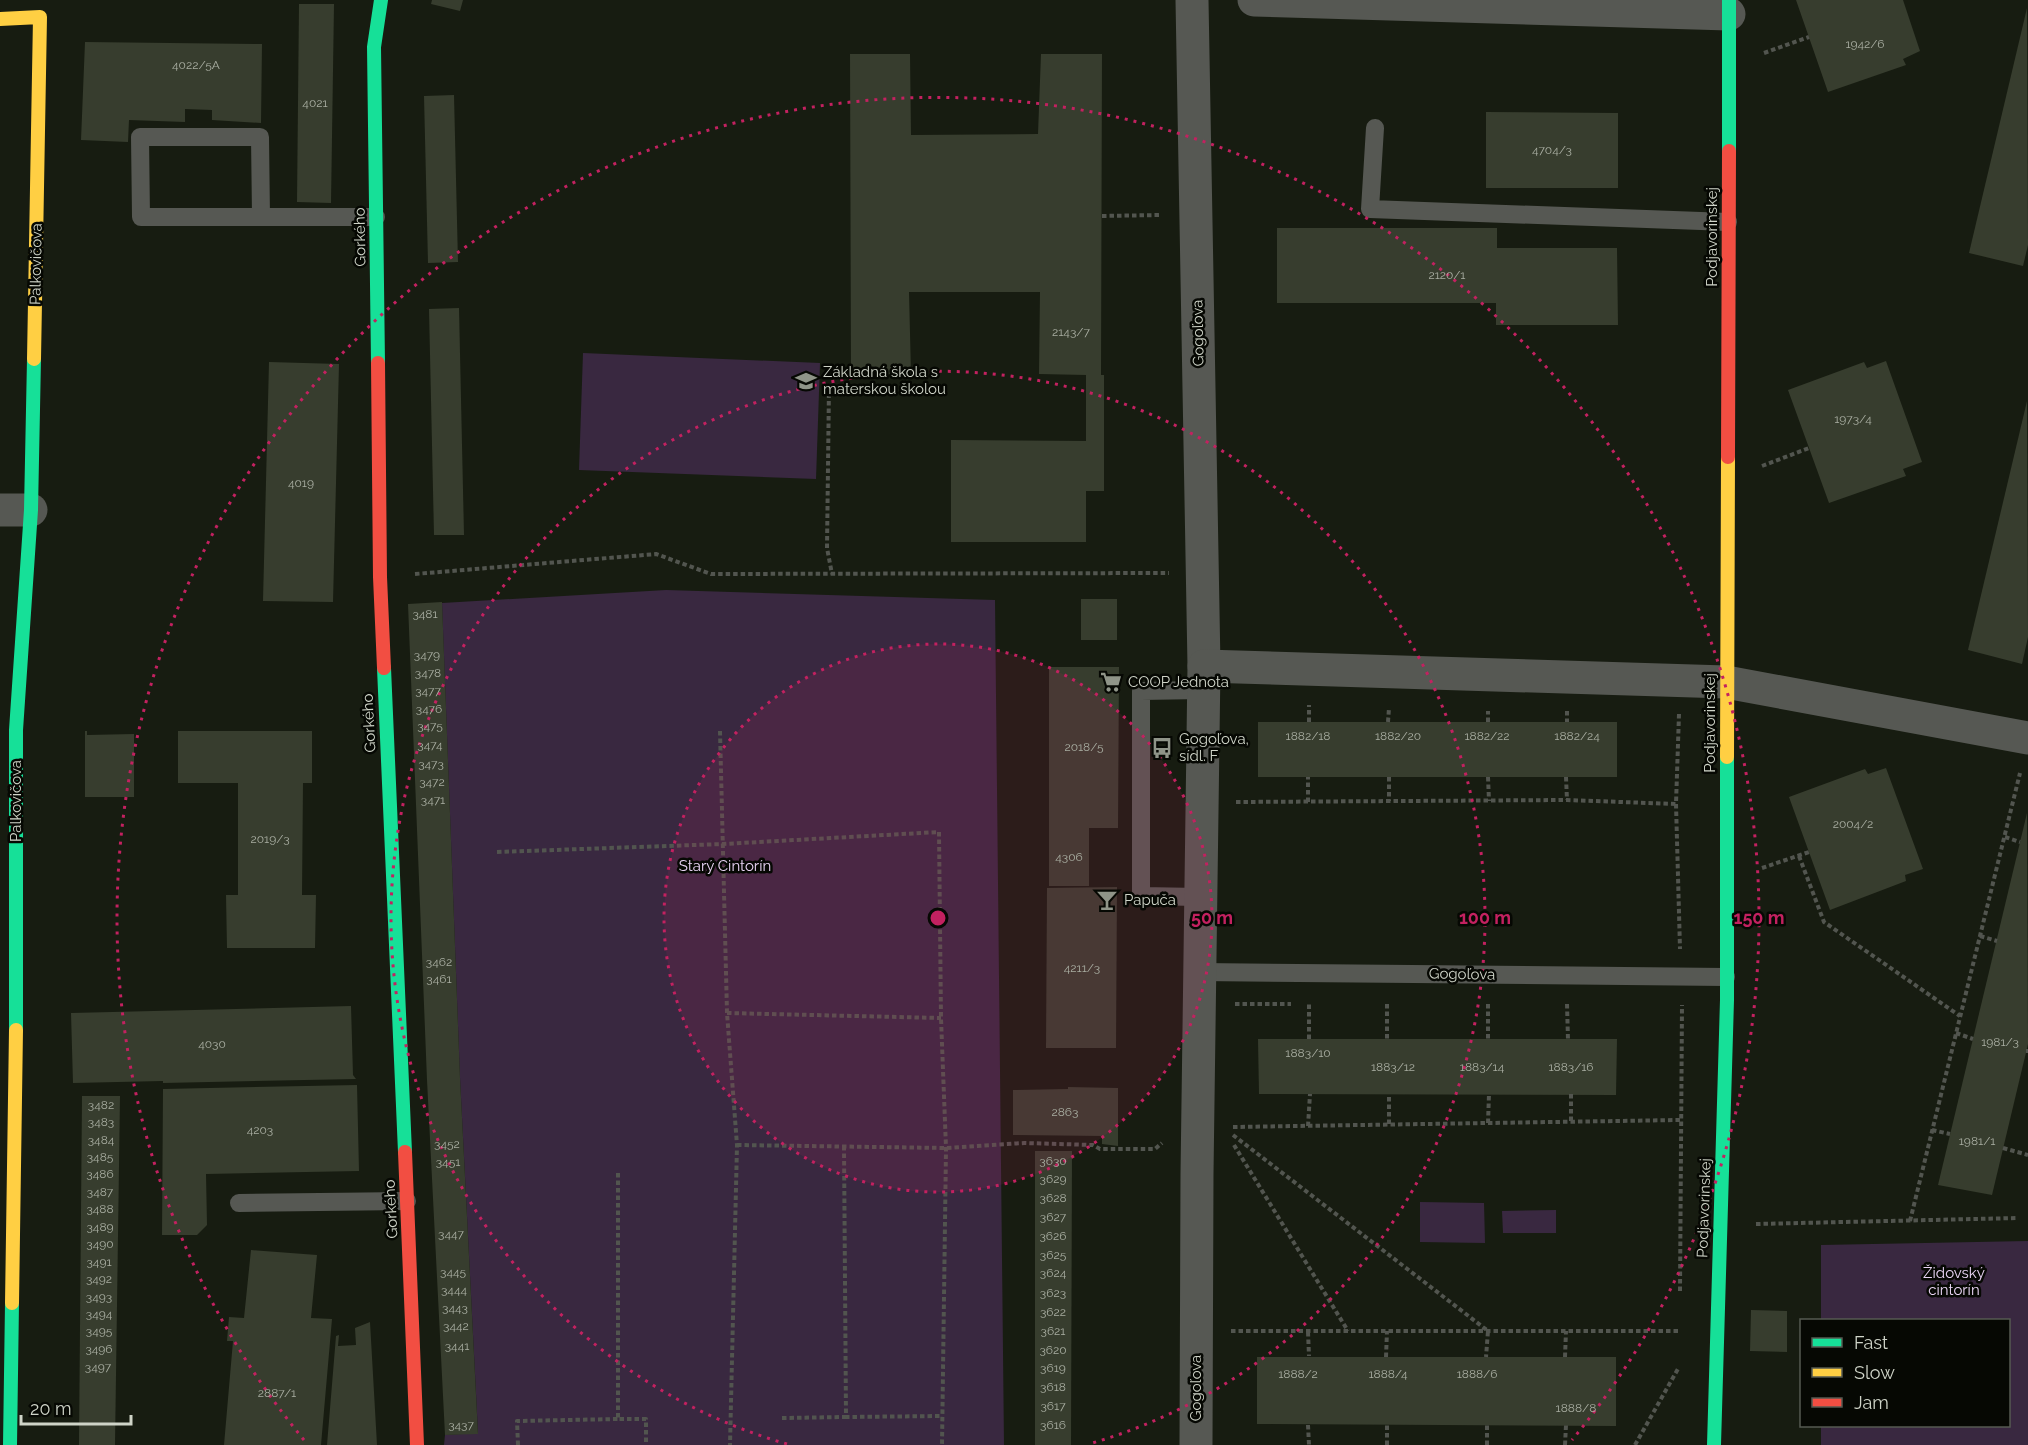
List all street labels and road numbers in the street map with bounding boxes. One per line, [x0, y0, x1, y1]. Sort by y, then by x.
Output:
street label: Podjavorinskej [1703, 187, 1721, 287]
street label: Gorkého [350, 207, 370, 267]
street label: Palkovičova [26, 223, 46, 305]
street label: Gogoľova [1188, 300, 1208, 366]
street label: Podjavorinskej [1701, 673, 1719, 773]
street label: Gorkého [358, 693, 380, 753]
street label: Palkovičova [7, 760, 25, 842]
street label: Gogoľova [1429, 964, 1495, 984]
street label: Podjavorinskej [1693, 1158, 1715, 1258]
street label: Gorkého [380, 1179, 402, 1239]
street label: Gogoľova [1187, 1355, 1205, 1421]

